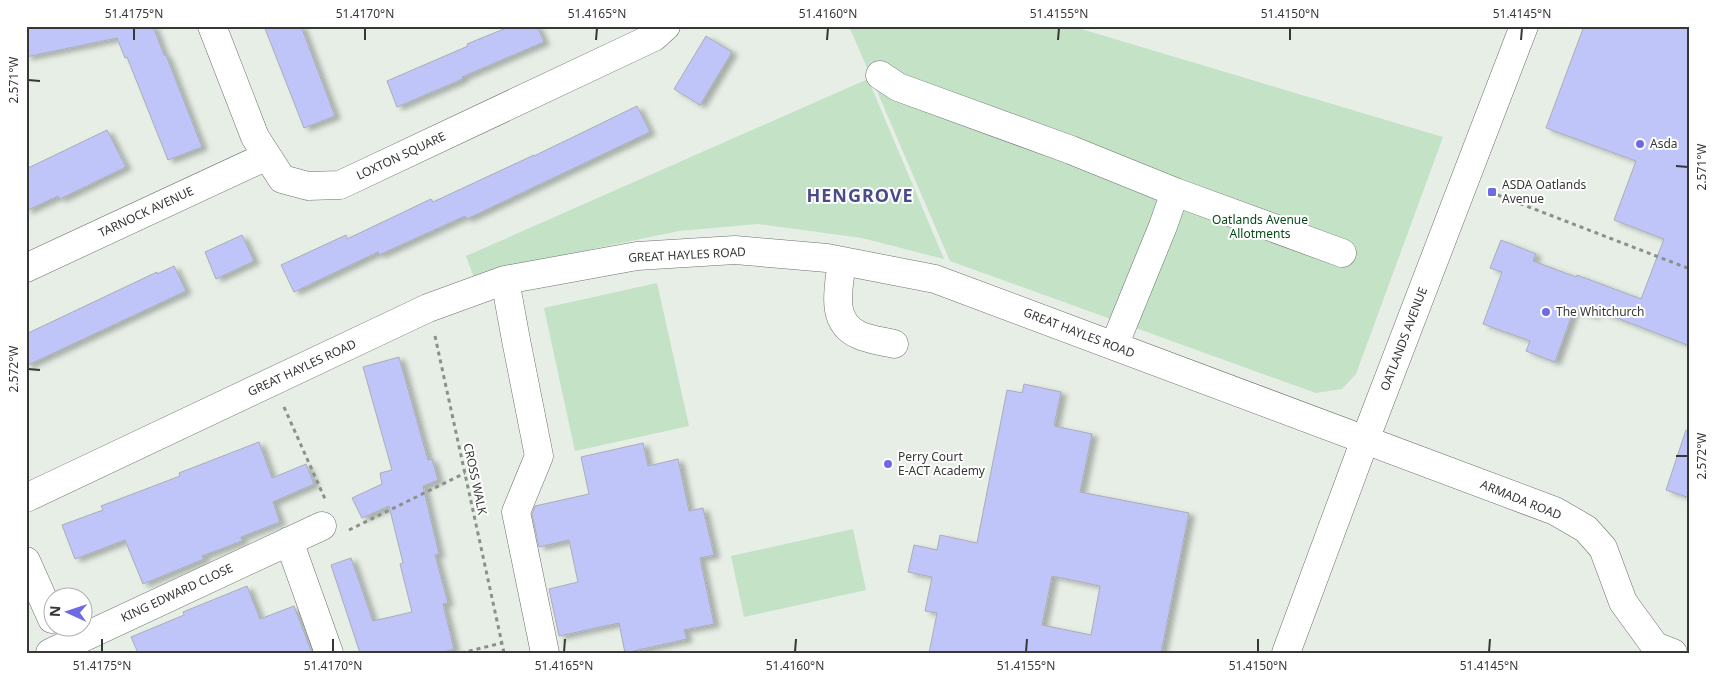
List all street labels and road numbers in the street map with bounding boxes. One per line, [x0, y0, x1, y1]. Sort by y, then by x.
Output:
street label: LOXTON SQUARE [353, 127, 448, 184]
street label: TARNOCK AVENUE [95, 182, 196, 241]
street label: GREAT HAYLES ROAD [628, 243, 746, 266]
street label: OATLANDS AVENUE [1376, 285, 1431, 393]
street label: GREAT HAYLES ROAD [1021, 303, 1137, 362]
street label: GREAT HAYLES ROAD [245, 335, 359, 400]
street label: CROSS WALK [460, 442, 491, 517]
street label: ARMADA ROAD [1478, 476, 1564, 524]
street label: KING EDWARD CLOSE [118, 559, 236, 626]

